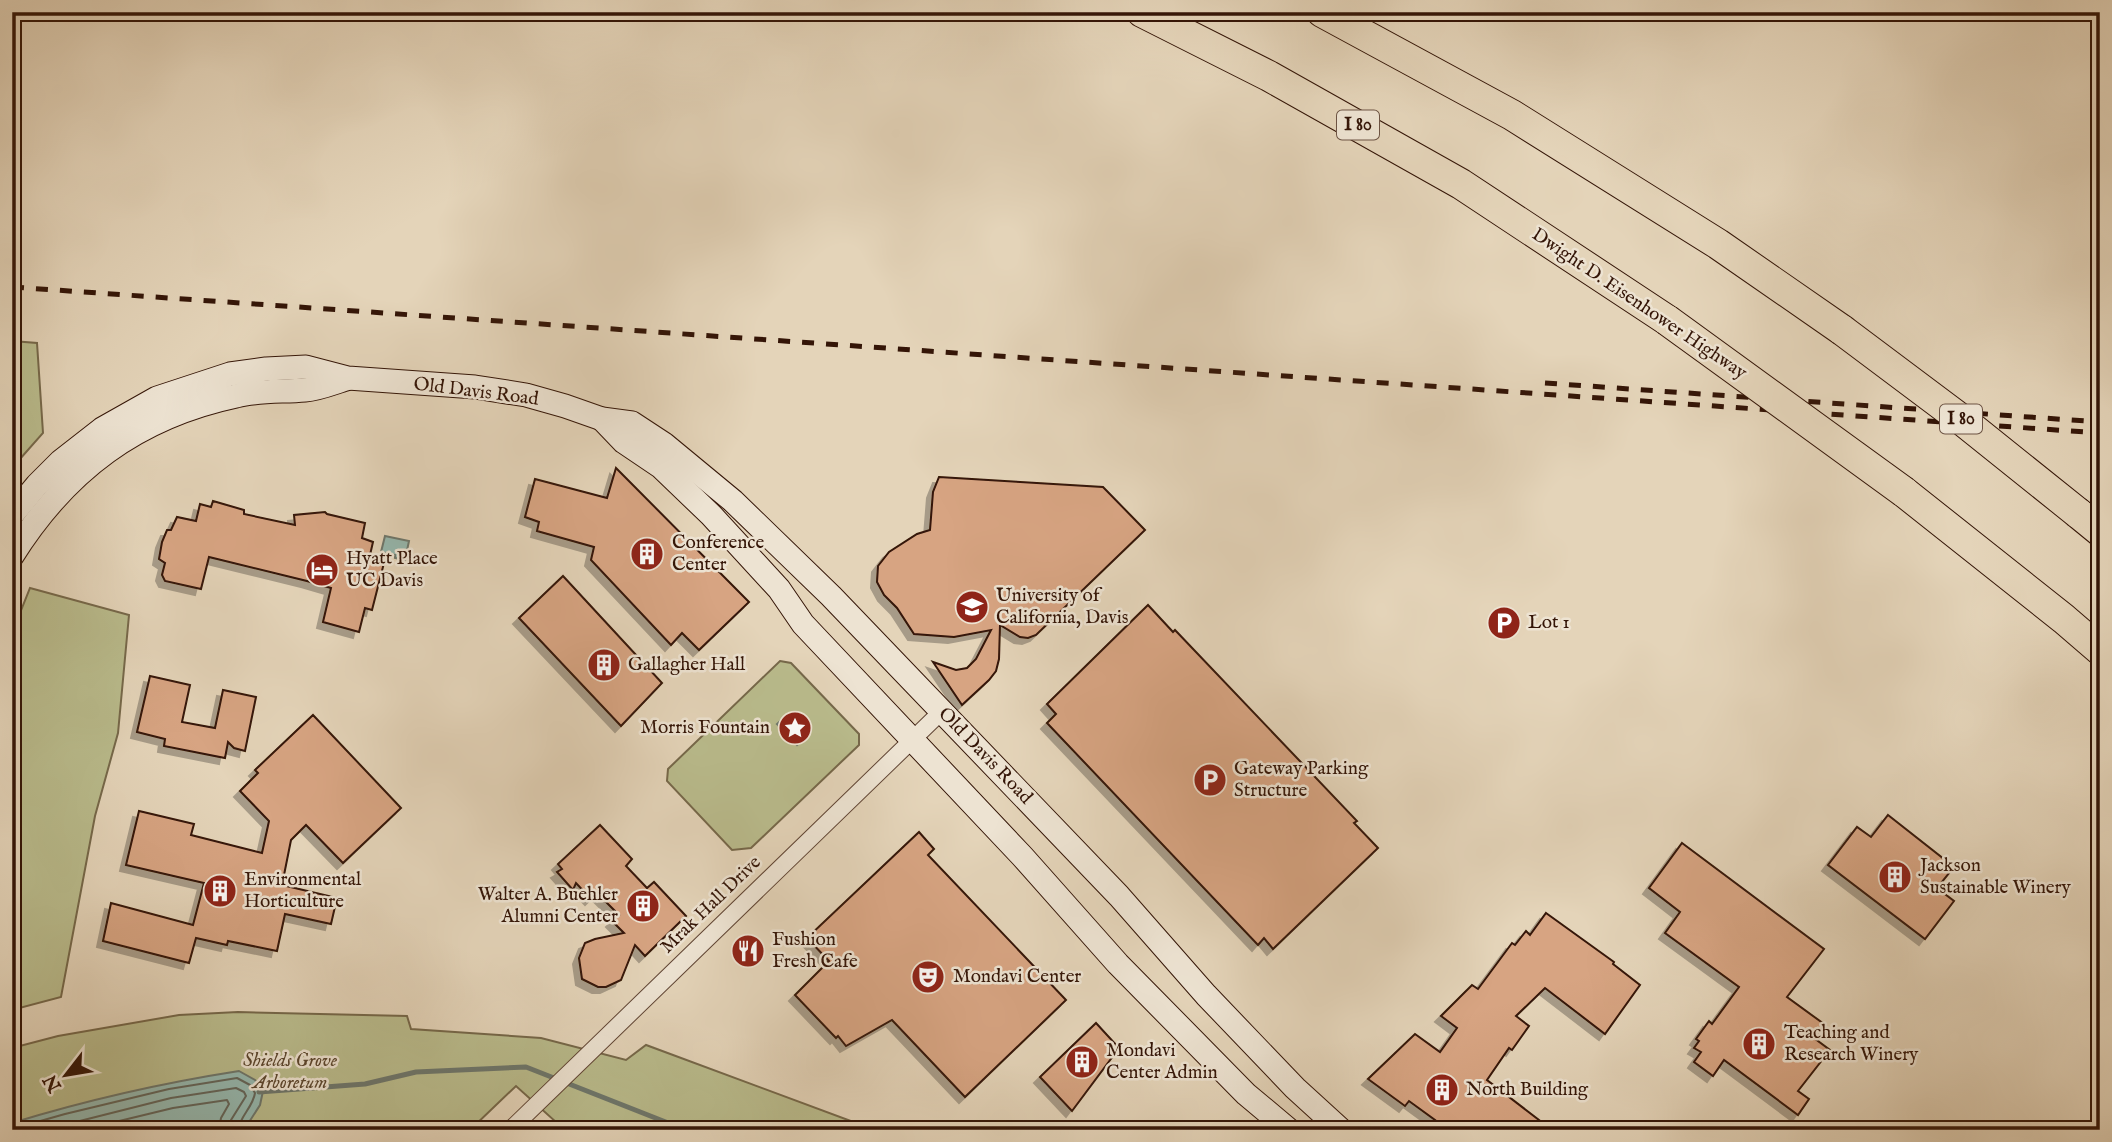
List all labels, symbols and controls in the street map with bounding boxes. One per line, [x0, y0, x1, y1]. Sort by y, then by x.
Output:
road number: I 80 [1337, 110, 1379, 140]
street label: Dwight D. Eisenhower Highway [1527, 223, 1752, 385]
street label: Old Davis Road [412, 372, 541, 412]
road number: I 80 [1940, 404, 1982, 433]
place label: Conference Center [672, 531, 764, 577]
building icon: Conference Center [628, 535, 666, 573]
place label: Hyatt Place UC Davis [346, 547, 438, 593]
hotel icon: Hyatt Place UC Davis [303, 551, 341, 589]
place label: University of California, Davis [996, 584, 1128, 630]
school or university icon: University of California, Davis [953, 588, 991, 626]
parking icon: Lot 1 [1485, 604, 1523, 642]
place label: Lot 1 [1528, 611, 1570, 635]
building icon: Gallagher Hall [585, 646, 623, 684]
place label: Gallagher Hall [628, 653, 746, 677]
street label: Old Davis Road [933, 702, 1038, 810]
place icon: Morris Fountain [776, 709, 814, 747]
place label: Morris Fountain [640, 716, 770, 740]
place label: Gateway Parking Structure [1234, 757, 1369, 803]
parking icon: Gateway Parking Structure [1191, 761, 1229, 799]
street label: Mrak Hall Drive [656, 851, 767, 959]
place label: Jackson Sustainable Winery [1918, 854, 2071, 900]
building icon: Jackson Sustainable Winery [1876, 858, 1914, 896]
place label: Environmental Horticulture [244, 868, 362, 914]
building icon: Environmental Horticulture [201, 872, 239, 910]
place label: Walter A. Buehler Alumni Center [478, 883, 618, 929]
building icon: Walter A. Buehler Alumni Center [624, 887, 662, 925]
place label: Fushion Fresh Cafe [772, 928, 858, 974]
restaurant icon: Fushion Fresh Cafe [729, 932, 767, 970]
theatre icon: Mondavi Center [909, 958, 947, 996]
place label: Mondavi Center [953, 965, 1081, 989]
place label: Teaching and Research Winery [1784, 1021, 1919, 1067]
building icon: Teaching and Research Winery [1740, 1025, 1778, 1063]
place label: Mondavi Center Admin [1106, 1039, 1218, 1085]
north arrow [32, 1040, 102, 1110]
building icon: Mondavi Center Admin [1063, 1043, 1101, 1081]
park label: Shields Grove Arboretum [243, 1049, 338, 1095]
text: N [38, 1069, 68, 1097]
building icon: North Building [1423, 1071, 1461, 1109]
place label: North Building [1466, 1078, 1589, 1102]

